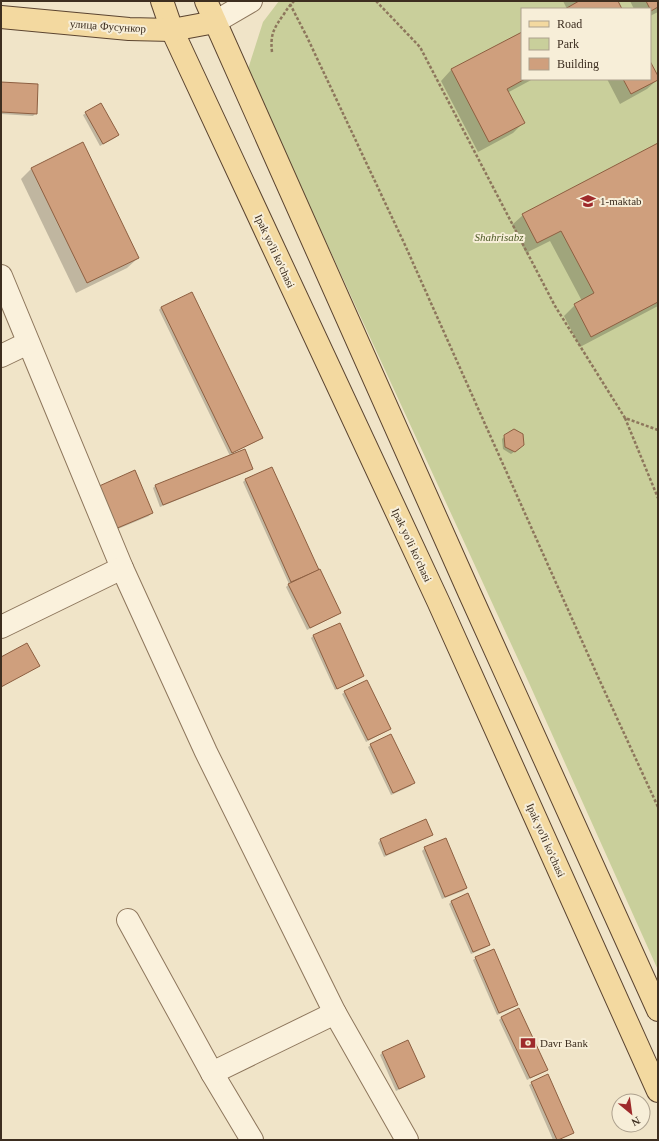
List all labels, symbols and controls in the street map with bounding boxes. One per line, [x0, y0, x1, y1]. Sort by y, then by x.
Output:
legend [521, 8, 651, 80]
street label: улица Фусункор [70, 17, 147, 35]
text: Road [557, 17, 582, 31]
text: Park [557, 37, 579, 51]
text: Building [557, 57, 599, 71]
school or university icon: 1-maktab [579, 192, 597, 210]
place label: 1-maktab [600, 195, 642, 207]
street label: Ipak yo'li ko'chasi [253, 212, 297, 290]
park label: Shahrisabz [475, 231, 524, 243]
street label: Ipak yo'li ko'chasi [390, 506, 434, 584]
street label: Ipak yo'li ko'chasi [524, 801, 568, 879]
bank icon: Davr Bank [519, 1034, 537, 1052]
place label: Davr Bank [540, 1037, 588, 1049]
north arrow [611, 1093, 651, 1133]
text: N [629, 1115, 642, 1129]

